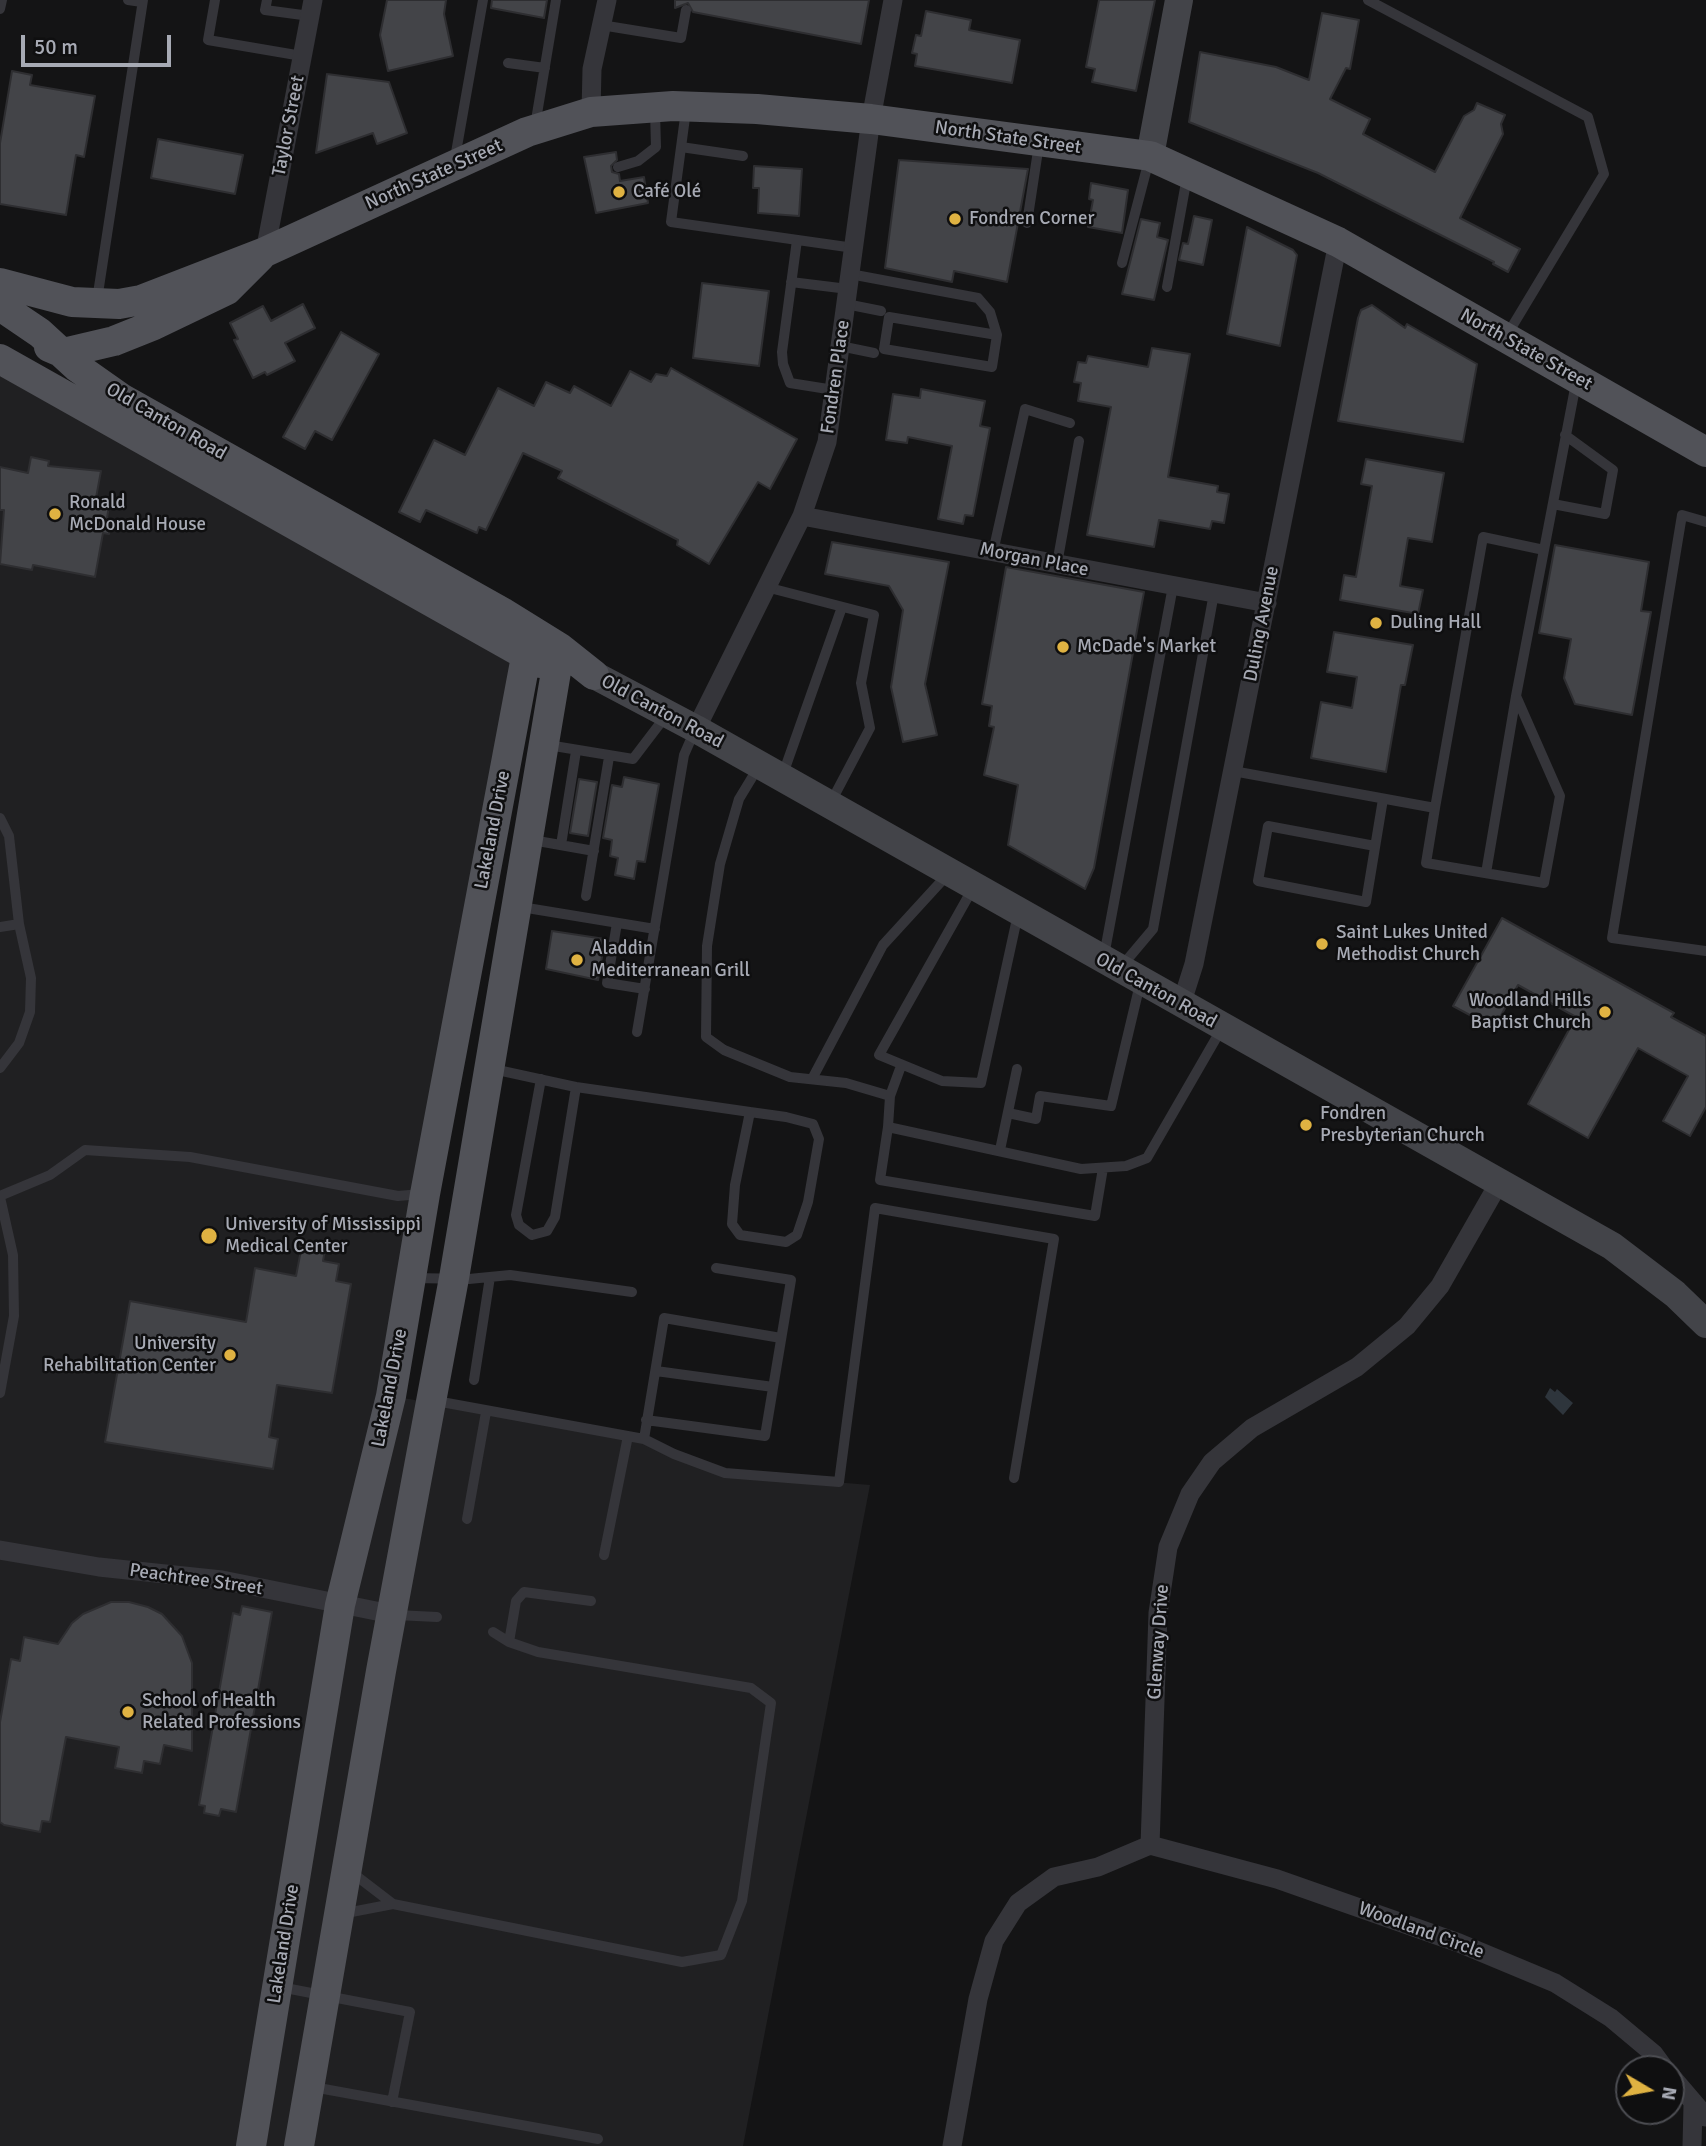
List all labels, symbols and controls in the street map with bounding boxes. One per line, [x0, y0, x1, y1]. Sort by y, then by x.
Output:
scale bar [24, 21, 175, 65]
text: 50 m [34, 34, 78, 60]
street label: Taylor Street [268, 74, 310, 178]
street label: North State Street [933, 116, 1083, 160]
street label: North State Street [362, 135, 506, 215]
place label: Café Olé [633, 181, 701, 203]
marker: Café Olé [611, 184, 627, 200]
place label: Fondren Corner [969, 208, 1094, 230]
marker: Fondren Corner [947, 211, 963, 227]
street label: North State Street [1456, 304, 1596, 396]
street label: Fondren Place [817, 319, 855, 435]
street label: Old Canton Road [102, 378, 230, 466]
place label: Ronald McDonald House [69, 492, 206, 536]
marker: Ronald McDonald House [47, 506, 63, 522]
street label: Morgan Place [978, 538, 1090, 582]
street label: Duling Avenue [1240, 564, 1284, 684]
place label: Duling Hall [1390, 612, 1481, 634]
marker: Duling Hall [1368, 615, 1384, 631]
place label: McDade's Market [1077, 636, 1216, 658]
marker: McDade's Market [1055, 639, 1071, 655]
street label: Old Canton Road [597, 670, 727, 754]
street label: Lakeland Drive [470, 769, 516, 891]
place label: Saint Lukes United Methodist Church [1336, 922, 1488, 966]
marker: Saint Lukes United Methodist Church [1314, 936, 1330, 952]
place label: Aladdin Mediterranean Grill [591, 938, 750, 982]
street label: Old Canton Road [1091, 948, 1221, 1034]
marker: Aladdin Mediterranean Grill [569, 952, 585, 968]
place label: Woodland Hills Baptist Church [1469, 990, 1591, 1034]
marker: Woodland Hills Baptist Church [1597, 1004, 1613, 1020]
place label: Fondren Presbyterian Church [1320, 1103, 1485, 1147]
marker: Fondren Presbyterian Church [1298, 1117, 1314, 1133]
place label: University of Mississippi Medical Center [225, 1214, 421, 1258]
marker: University of Mississippi Medical Center [199, 1226, 219, 1246]
street label: Lakeland Drive [367, 1327, 413, 1449]
place label: University Rehabilitation Center [43, 1333, 216, 1377]
marker: University Rehabilitation Center [222, 1347, 238, 1363]
street label: Peachtree Street [128, 1559, 264, 1601]
street label: Glenway Drive [1144, 1584, 1174, 1700]
place label: School of Health Related Professions [142, 1690, 301, 1734]
marker: School of Health Related Professions [120, 1704, 136, 1720]
street label: Lakeland Drive [263, 1883, 305, 2005]
street label: Woodland Circle [1355, 1898, 1487, 1964]
north arrow [1615, 2055, 1685, 2125]
text: N [1656, 2085, 1682, 2102]

